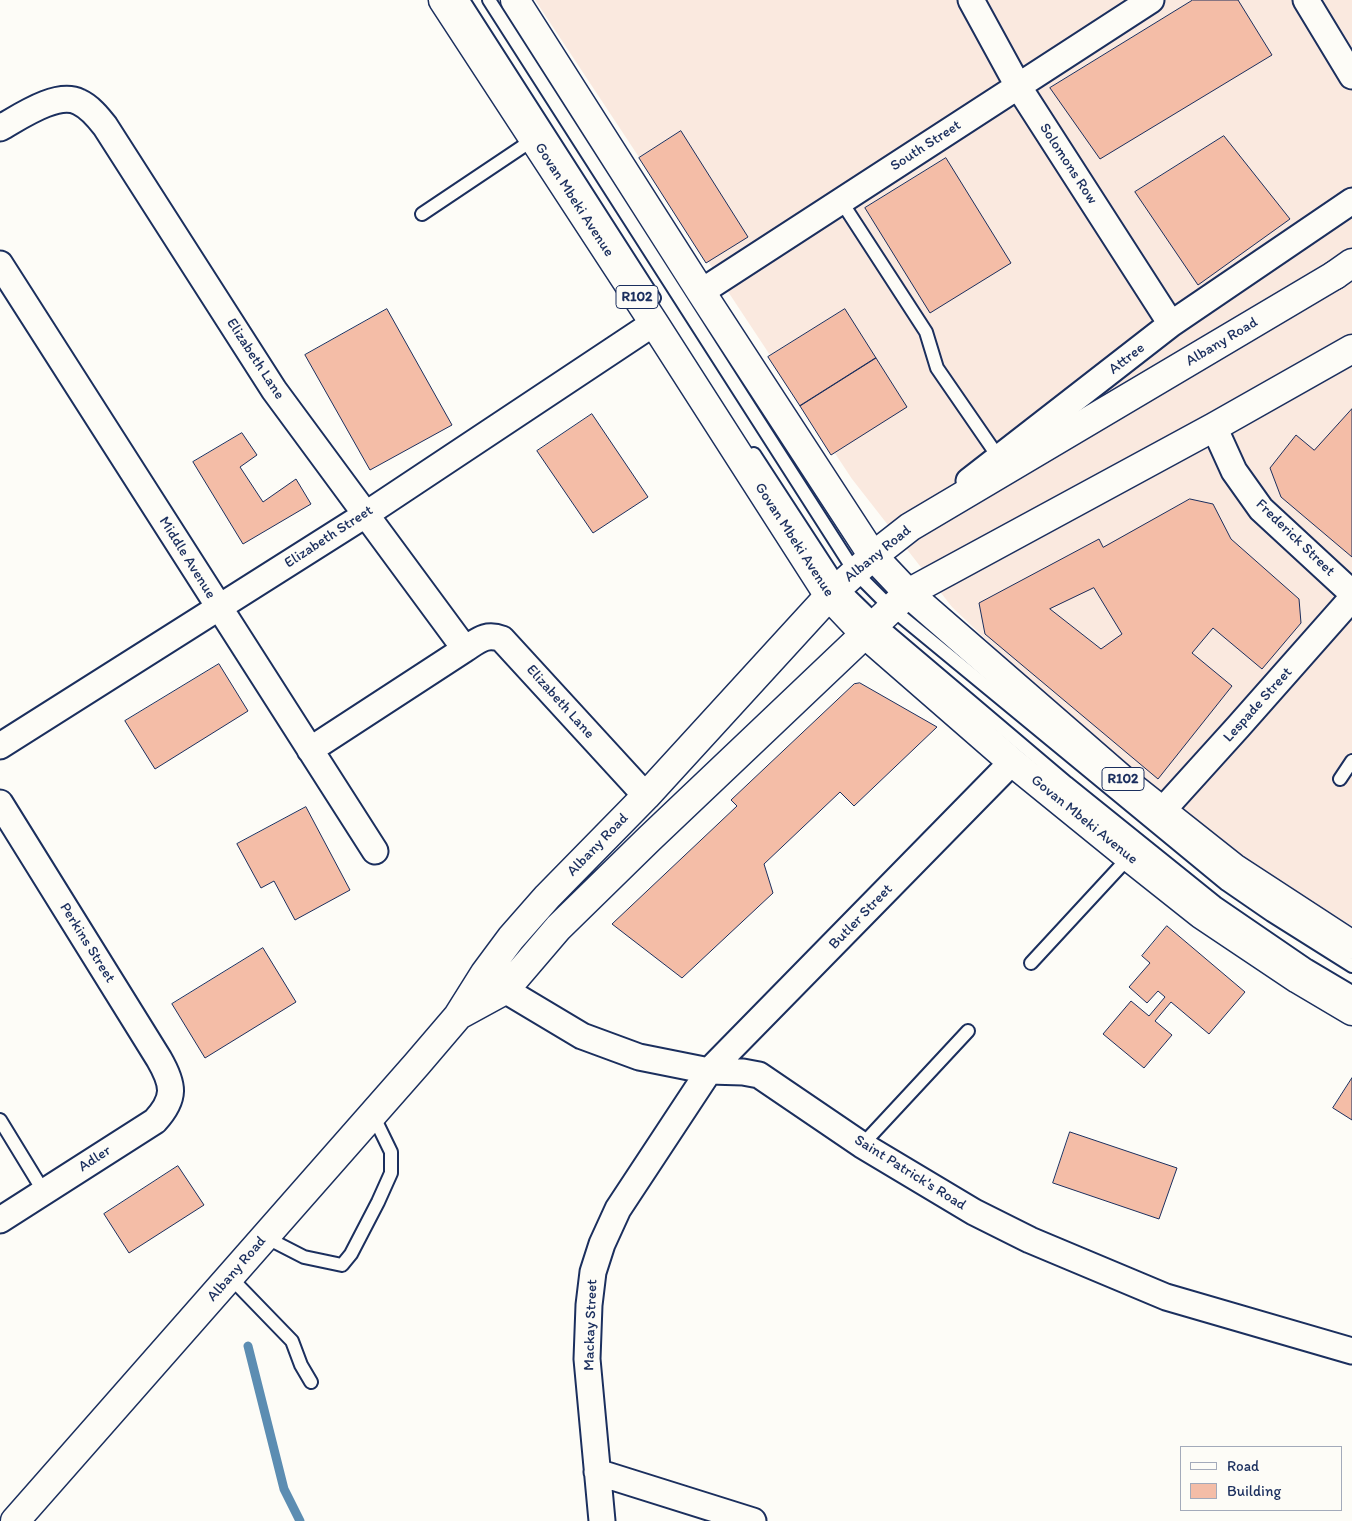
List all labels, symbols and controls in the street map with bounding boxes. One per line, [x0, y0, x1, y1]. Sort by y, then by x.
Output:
street label: South Street [887, 116, 965, 176]
street label: Solomons Row [1035, 120, 1101, 208]
street label: Govan Mbeki Avenue [530, 140, 618, 260]
road number: R102 [616, 286, 658, 308]
street label: Albany Road [1183, 314, 1261, 370]
street label: Elizabeth Lane [222, 315, 288, 403]
street label: Attree [1105, 339, 1149, 379]
street label: Govan Mbeki Avenue [750, 480, 838, 600]
street label: Frederick Street [1252, 496, 1338, 580]
street label: Elizabeth Street [281, 502, 377, 572]
street label: Middle Avenue [155, 514, 219, 602]
street label: Albany Road [841, 522, 915, 586]
street label: Elizabeth Lane [522, 661, 598, 743]
street label: Lespade Street [1220, 664, 1296, 746]
road number: R102 [1102, 768, 1144, 791]
street label: Govan Mbeki Avenue [1027, 771, 1141, 869]
street label: Albany Road [564, 810, 632, 880]
street label: Butler Street [825, 881, 897, 953]
street label: Perkins Street [55, 900, 119, 986]
street label: Saint Patrick's Road [851, 1131, 969, 1215]
street label: Adler [75, 1142, 115, 1176]
street label: Albany Road [204, 1233, 270, 1305]
street label: Mackay Street [580, 1279, 602, 1371]
legend [1180, 1446, 1342, 1511]
text: Road [1227, 1457, 1259, 1475]
text: Building [1227, 1482, 1281, 1500]

